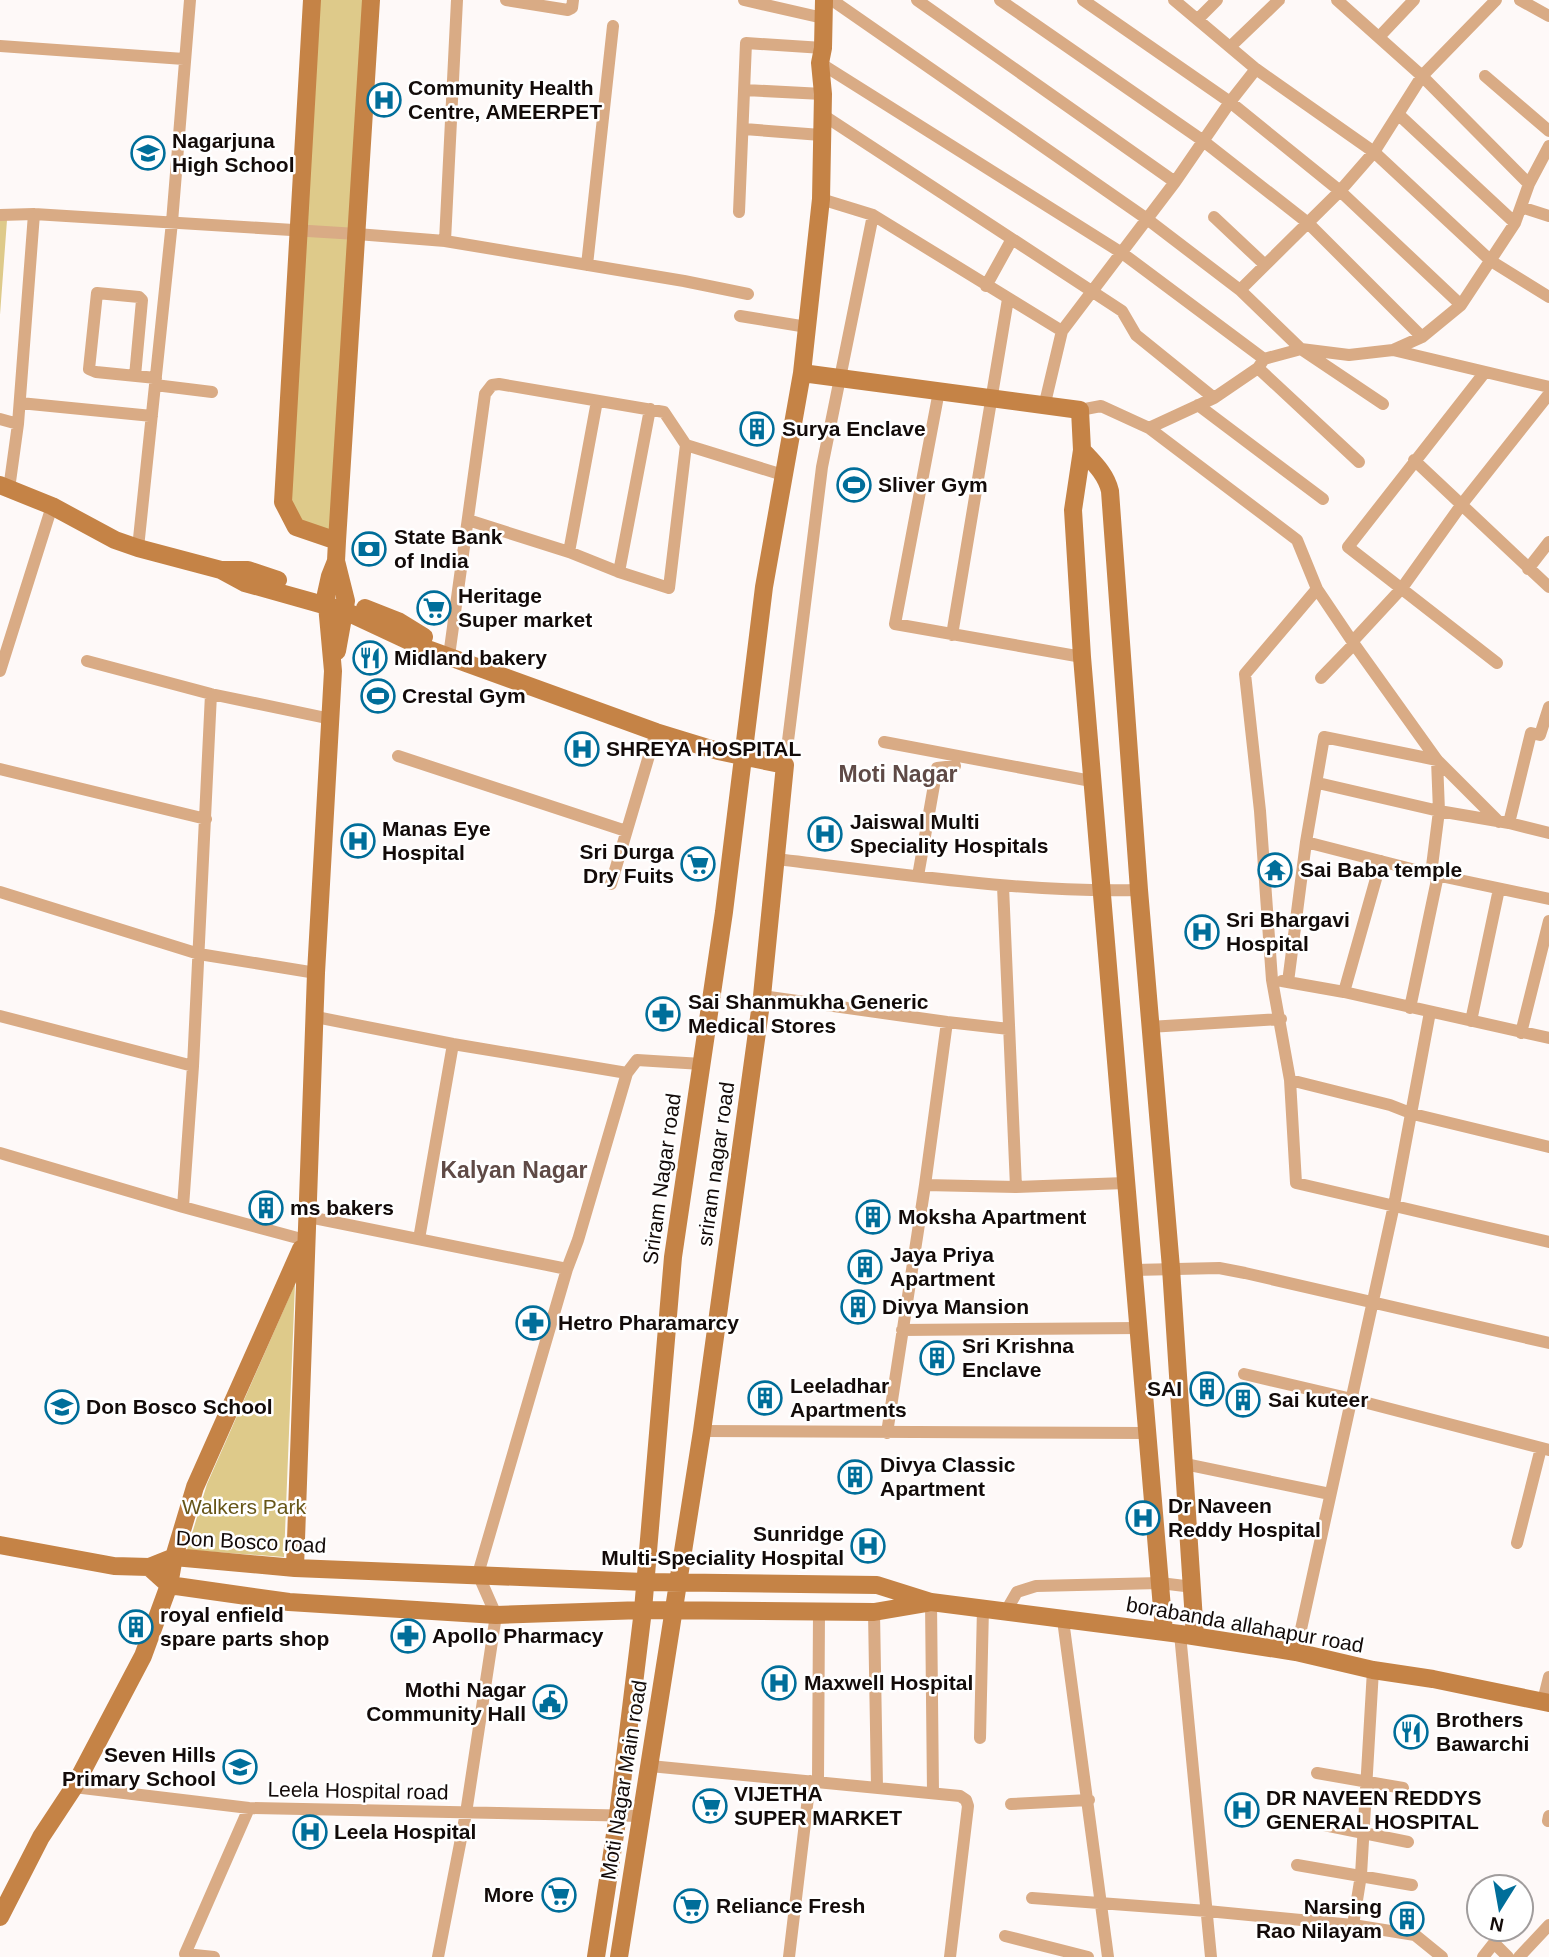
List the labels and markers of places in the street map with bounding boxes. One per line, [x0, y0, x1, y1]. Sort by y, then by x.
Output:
place label: Community Health Centre, AMEERPET [408, 76, 602, 123]
hospital icon: Community Health Centre, AMEERPET [365, 81, 403, 119]
place label: Nagarjuna High School [172, 129, 295, 176]
school or university icon: Nagarjuna High School [129, 134, 167, 172]
building icon: Surya Enclave [738, 410, 776, 448]
place label: Surya Enclave [782, 417, 926, 440]
sports icon: Sliver Gym [835, 466, 873, 504]
place label: Sliver Gym [878, 473, 988, 496]
place label: State Bank of India [394, 525, 503, 572]
bank icon: State Bank of India [350, 530, 388, 568]
place label: Heritage Super market [458, 584, 592, 631]
supermarket icon: Heritage Super market [415, 589, 453, 627]
restaurant icon: Midland bakery [351, 639, 389, 677]
place label: Midland bakery [394, 646, 547, 669]
sports icon: Crestal Gym [359, 677, 397, 715]
place label: Crestal Gym [402, 684, 526, 707]
hospital icon: SHREYA HOSPITAL [563, 730, 601, 768]
place label: SHREYA HOSPITAL [606, 737, 801, 760]
place label: Jaiswal Multi Speciality Hospitals [850, 810, 1048, 857]
hospital icon: Jaiswal Multi Speciality Hospitals [806, 815, 844, 853]
place label: Manas Eye Hospital [382, 817, 491, 864]
hospital icon: Manas Eye Hospital [339, 822, 377, 860]
place label: Sri Durga Dry Fuits [579, 840, 674, 887]
supermarket icon: Sri Durga Dry Fuits [679, 845, 717, 883]
temple icon: Sai Baba temple [1256, 851, 1294, 889]
place label: Sai Baba temple [1300, 858, 1462, 881]
place label: Sri Bhargavi Hospital [1226, 908, 1350, 955]
hospital icon: Sri Bhargavi Hospital [1183, 913, 1221, 951]
place label: Sai Shanmukha Generic Medical Stores [688, 990, 929, 1037]
pharmacy icon: Sai Shanmukha Generic Medical Stores [644, 995, 682, 1033]
building icon: ms bakers [247, 1189, 285, 1227]
place label: ms bakers [290, 1196, 394, 1219]
building icon: Moksha Apartment [854, 1198, 892, 1236]
place label: Moksha Apartment [898, 1205, 1086, 1228]
place label: Jaya Priya Apartment [890, 1243, 995, 1290]
building icon: Jaya Priya Apartment [846, 1248, 884, 1286]
building icon: Divya Mansion [839, 1288, 877, 1326]
place label: Divya Mansion [882, 1295, 1029, 1318]
pharmacy icon: Hetro Pharamarcy [514, 1304, 552, 1342]
place label: Hetro Pharamarcy [558, 1311, 739, 1334]
place label: Sri Krishna Enclave [962, 1334, 1074, 1381]
building icon: Sri Krishna Enclave [918, 1339, 956, 1377]
building icon: SAI [1188, 1370, 1226, 1408]
place label: Leeladhar Apartments [790, 1374, 907, 1421]
place label: SAI [1147, 1377, 1182, 1400]
building icon: Leeladhar Apartments [746, 1379, 784, 1417]
building icon: Sai kuteer [1224, 1381, 1262, 1419]
school or university icon: Don Bosco School [43, 1388, 81, 1426]
place label: Sai kuteer [1268, 1388, 1368, 1411]
place label: Don Bosco School [86, 1395, 273, 1418]
place label: Divya Classic Apartment [880, 1453, 1016, 1500]
building icon: Divya Classic Apartment [836, 1458, 874, 1496]
place label: Dr Naveen Reddy Hospital [1168, 1494, 1321, 1541]
hospital icon: Dr Naveen Reddy Hospital [1124, 1499, 1162, 1537]
place label: Sunridge Multi-Speciality Hospital [601, 1522, 844, 1569]
hospital icon: Sunridge Multi-Speciality Hospital [849, 1527, 887, 1565]
place label: royal enfield spare parts shop [160, 1603, 329, 1650]
building icon: royal enfield spare parts shop [117, 1608, 155, 1646]
pharmacy icon: Apollo Pharmacy [389, 1617, 427, 1655]
place label: Apollo Pharmacy [432, 1624, 604, 1647]
hospital icon: Maxwell Hospital [760, 1664, 798, 1702]
place label: Maxwell Hospital [804, 1671, 973, 1694]
place label: Mothi Nagar Community Hall [366, 1678, 526, 1725]
public building icon: Mothi Nagar Community Hall [531, 1683, 569, 1721]
place label: Brothers Bawarchi [1436, 1708, 1529, 1755]
restaurant icon: Brothers Bawarchi [1392, 1713, 1430, 1751]
place label: Seven Hills Primary School [62, 1743, 216, 1790]
school or university icon: Seven Hills Primary School [221, 1748, 259, 1786]
place label: VIJETHA SUPER MARKET [734, 1782, 902, 1829]
place label: DR NAVEEN REDDYS GENERAL HOSPITAL [1266, 1786, 1481, 1833]
supermarket icon: VIJETHA SUPER MARKET [691, 1787, 729, 1825]
hospital icon: DR NAVEEN REDDYS GENERAL HOSPITAL [1223, 1791, 1261, 1829]
hospital icon: Leela Hospital [291, 1813, 329, 1851]
place label: Leela Hospital [334, 1820, 476, 1843]
supermarket icon: More [540, 1876, 578, 1914]
place label: More [484, 1883, 534, 1906]
supermarket icon: Reliance Fresh [672, 1887, 710, 1925]
place label: Reliance Fresh [716, 1894, 865, 1917]
place label: Narsing Rao Nilayam [1256, 1895, 1382, 1942]
building icon: Narsing Rao Nilayam [1388, 1900, 1426, 1938]

